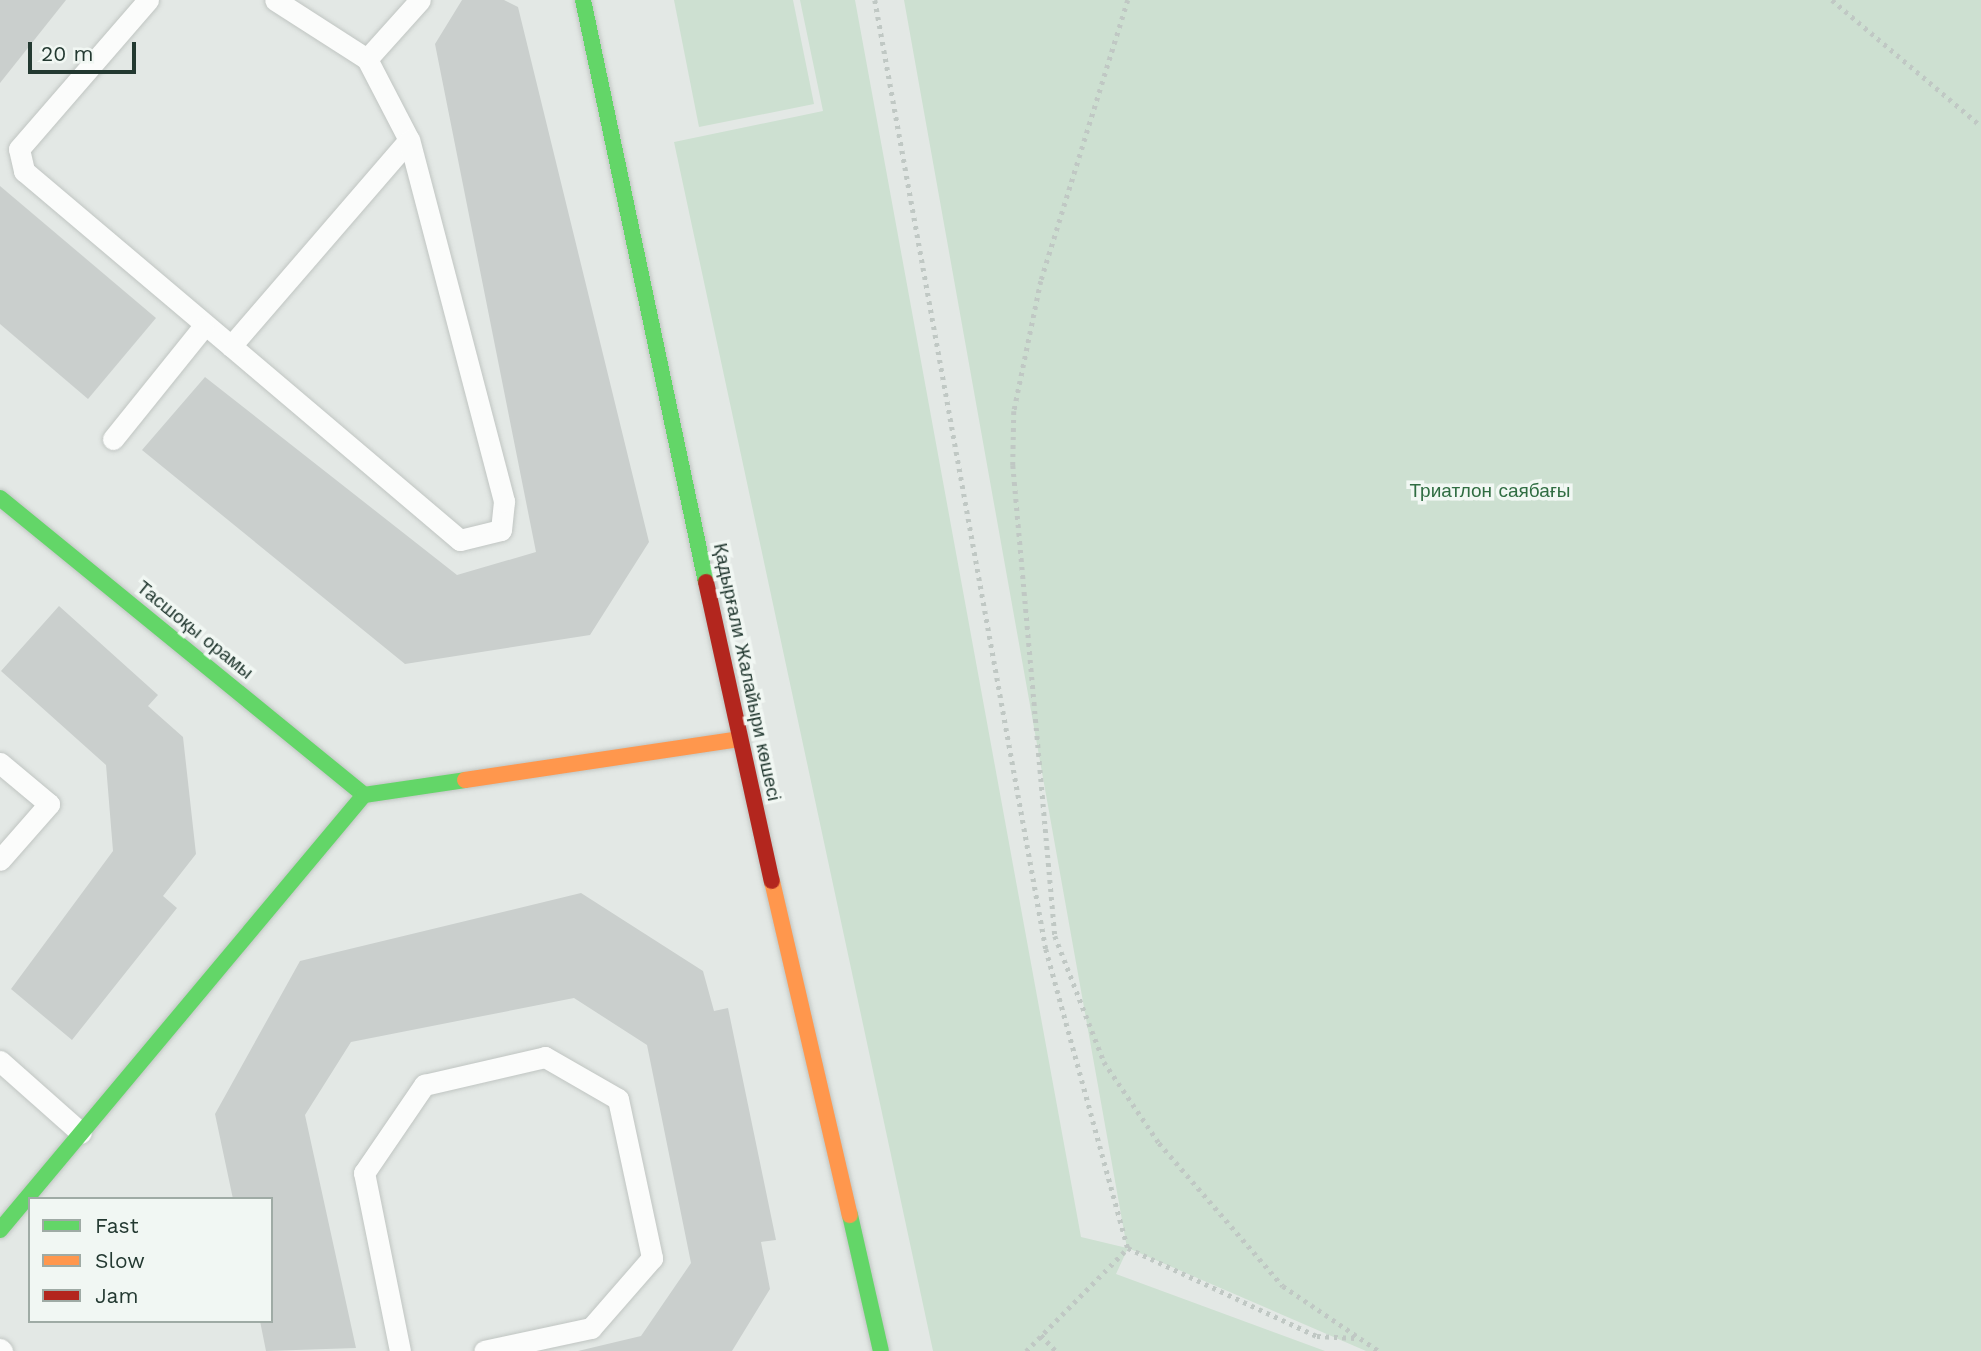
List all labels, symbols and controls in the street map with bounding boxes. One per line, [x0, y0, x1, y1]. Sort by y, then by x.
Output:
scale bar [32, 28, 140, 72]
text: 20 m [41, 41, 93, 66]
park label: Триатлон саябағы [1410, 480, 1570, 502]
street label: Қадырғали Жалайыри көшесі [709, 541, 785, 803]
street label: Тасшоқы орамы [132, 576, 258, 684]
legend [28, 1197, 273, 1323]
text: Fast [95, 1213, 139, 1238]
text: Slow [95, 1248, 145, 1273]
text: Jam [95, 1283, 138, 1308]

